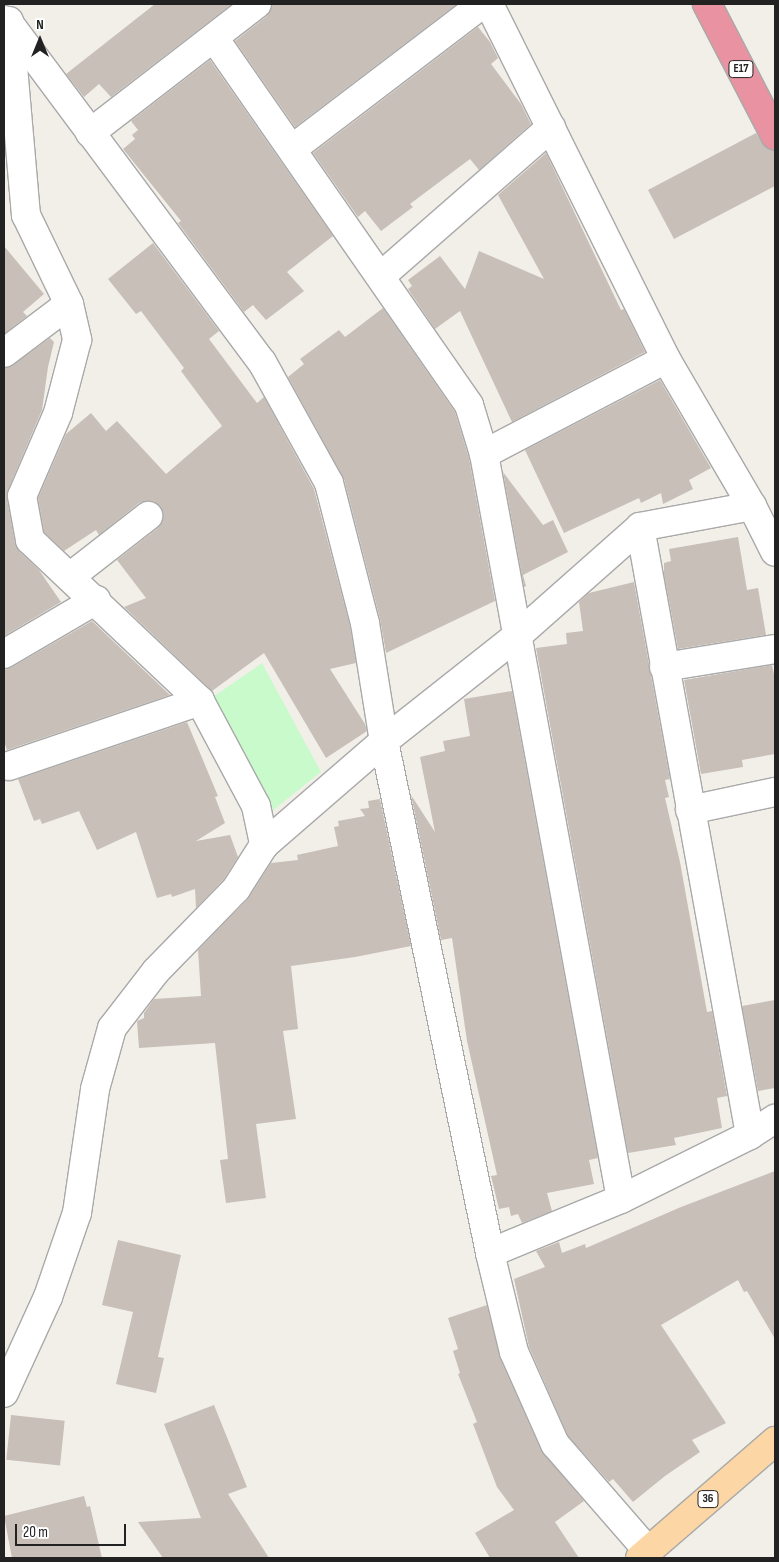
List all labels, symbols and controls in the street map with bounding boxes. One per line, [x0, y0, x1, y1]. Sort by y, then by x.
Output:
north arrow [15, 15, 65, 65]
text: N [36, 16, 44, 33]
road number: E17 [727, 60, 755, 78]
road number: 36 [697, 1490, 719, 1508]
scale bar [18, 1514, 129, 1546]
text: 20 m [23, 1523, 48, 1542]

